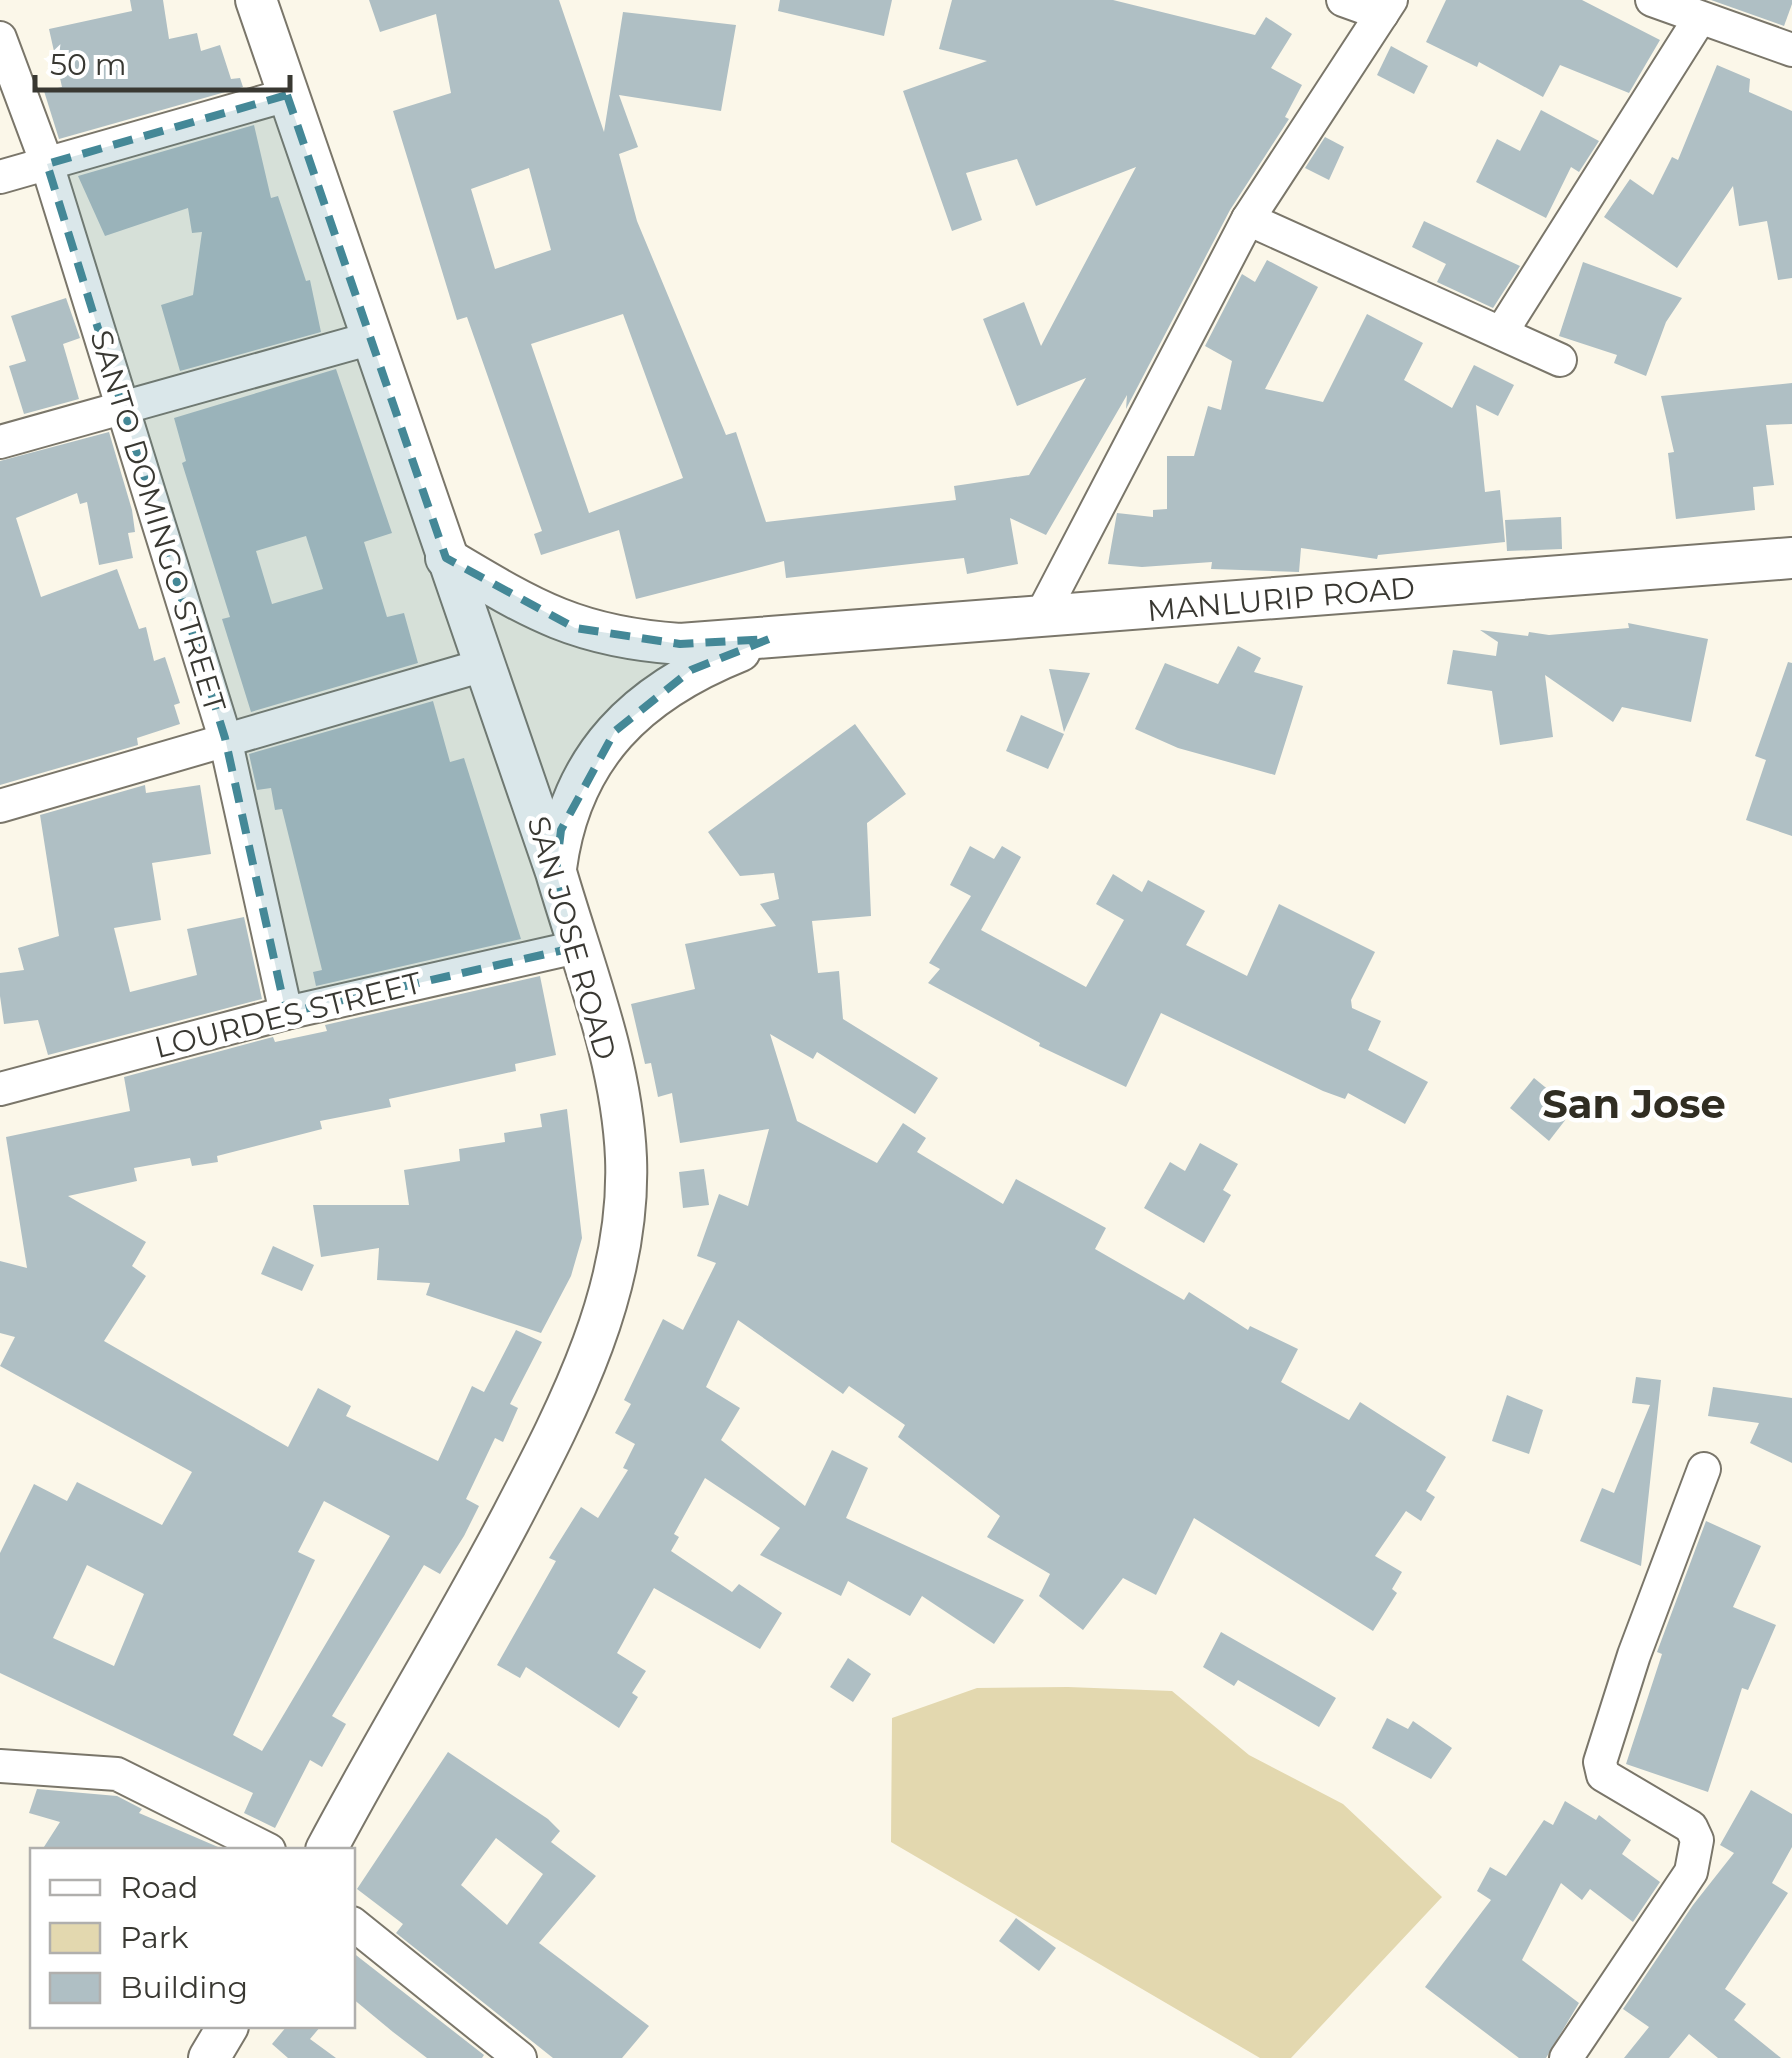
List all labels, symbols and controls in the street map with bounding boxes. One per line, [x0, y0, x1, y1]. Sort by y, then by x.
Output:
scale bar [35, 30, 290, 92]
text: 50 m [50, 46, 127, 83]
street label: SANTO DOMINGO STREET [82, 326, 234, 717]
street label: MANLURIP ROAD [1146, 569, 1416, 629]
street label: SAN JOSE ROAD [520, 812, 624, 1064]
street label: LOURDES STREET [151, 964, 426, 1066]
district label: San Jose [1542, 1079, 1726, 1128]
legend [30, 1848, 355, 2028]
text: Road [120, 1869, 198, 1906]
text: Park [120, 1919, 189, 1956]
text: Building [120, 1969, 248, 2006]

